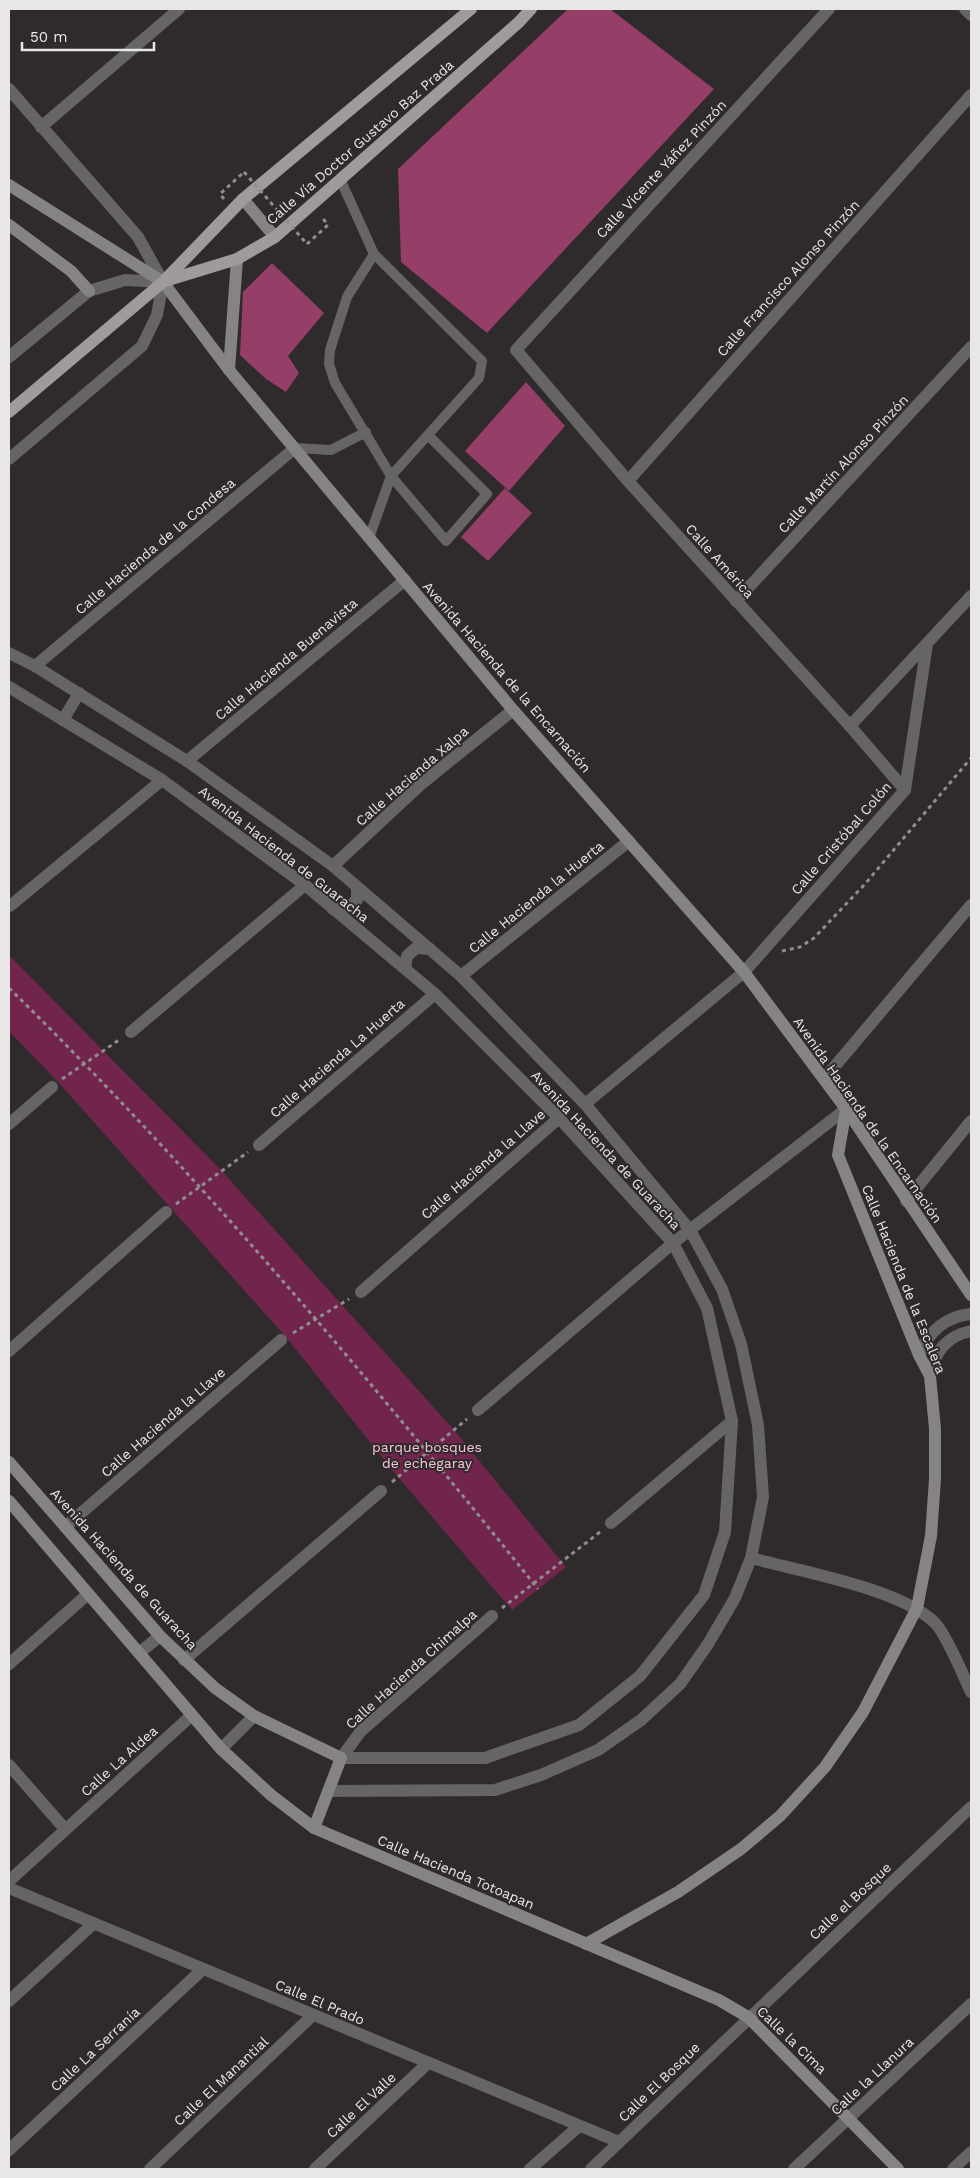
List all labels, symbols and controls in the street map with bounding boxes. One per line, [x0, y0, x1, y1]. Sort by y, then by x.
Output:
scale bar [22, 20, 155, 52]
text: 50 m [30, 28, 67, 46]
street label: Calle Vía Doctor Gustavo Baz Prada [263, 56, 457, 228]
street label: Calle Vicente Yáñez Pinzón [593, 97, 729, 241]
street label: Calle Francisco Alonso Pinzón [713, 197, 863, 359]
street label: Calle Martín Alonso Pinzón [775, 392, 911, 536]
street label: Calle Hacienda de la Condesa [72, 474, 238, 618]
street label: Calle América [683, 521, 758, 601]
street label: Avenida Hacienda de la Encarnación [420, 578, 594, 776]
street label: Calle Hacienda Buenavista [212, 595, 360, 723]
street label: Calle Hacienda Xalpa [353, 723, 471, 829]
street label: Calle Cristóbal Colón [788, 778, 894, 898]
street label: Avenida Hacienda de Guaracha [196, 783, 372, 925]
street label: Calle Hacienda la Huerta [465, 838, 607, 956]
street label: Calle Hacienda La Huerta [266, 995, 408, 1121]
street label: Avenida Hacienda de la Encarnación [790, 1014, 946, 1226]
street label: Avenida Hacienda de Guaracha [528, 1067, 684, 1233]
street label: Calle Hacienda la Llave [418, 1106, 548, 1222]
street label: Calle Hacienda de la Escalera [859, 1182, 949, 1376]
street label: Calle Hacienda la Llave [98, 1364, 228, 1480]
park label: parque bosques de echegaray [372, 1439, 482, 1471]
street label: Avenida Hacienda de Guaracha [47, 1485, 201, 1653]
street label: Calle Hacienda Chimalpa [342, 1606, 480, 1732]
street label: Calle La Aldea [77, 1722, 161, 1800]
street label: Calle Hacienda Totoapan [375, 1832, 537, 1912]
street label: Calle el Bosque [806, 1859, 894, 1943]
street label: Calle El Prado [273, 1976, 367, 2028]
street label: Calle La Serranía [47, 2003, 143, 2094]
street label: Calle la Cima [754, 2003, 830, 2077]
street label: Calle El Manantial [170, 2033, 272, 2129]
street label: Calle la Llanura [827, 2034, 917, 2118]
street label: Calle El Bosque [615, 2039, 703, 2125]
street label: Calle El Valle [323, 2069, 399, 2141]

